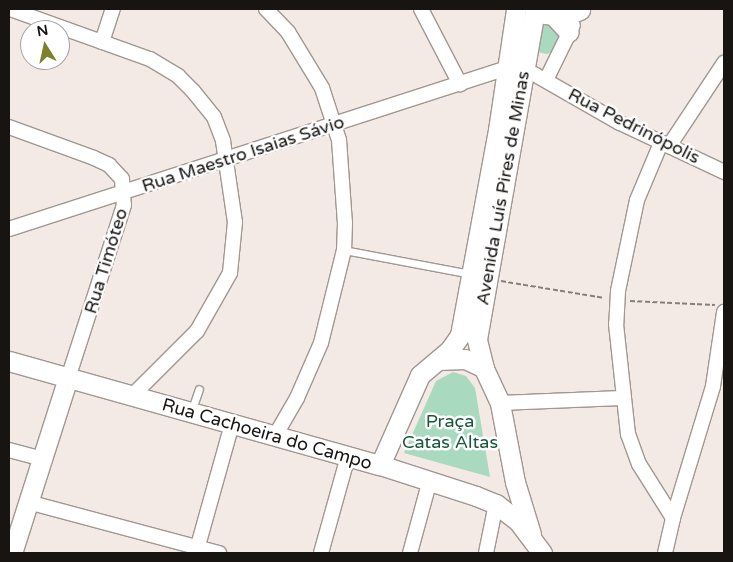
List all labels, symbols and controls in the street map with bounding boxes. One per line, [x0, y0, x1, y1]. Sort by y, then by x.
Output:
north arrow [20, 20, 70, 70]
text: N [35, 21, 49, 40]
street label: Avenida Luís Pires de Minas [472, 69, 534, 307]
street label: Rua Pedrinópolis [564, 83, 704, 169]
street label: Rua Maestro Isaias Sávio [139, 111, 347, 197]
street label: Rua Timóteo [80, 206, 132, 316]
street label: Rua Cachoeira do Campo [159, 394, 375, 474]
park label: Praça Catas Altas [402, 411, 498, 454]

